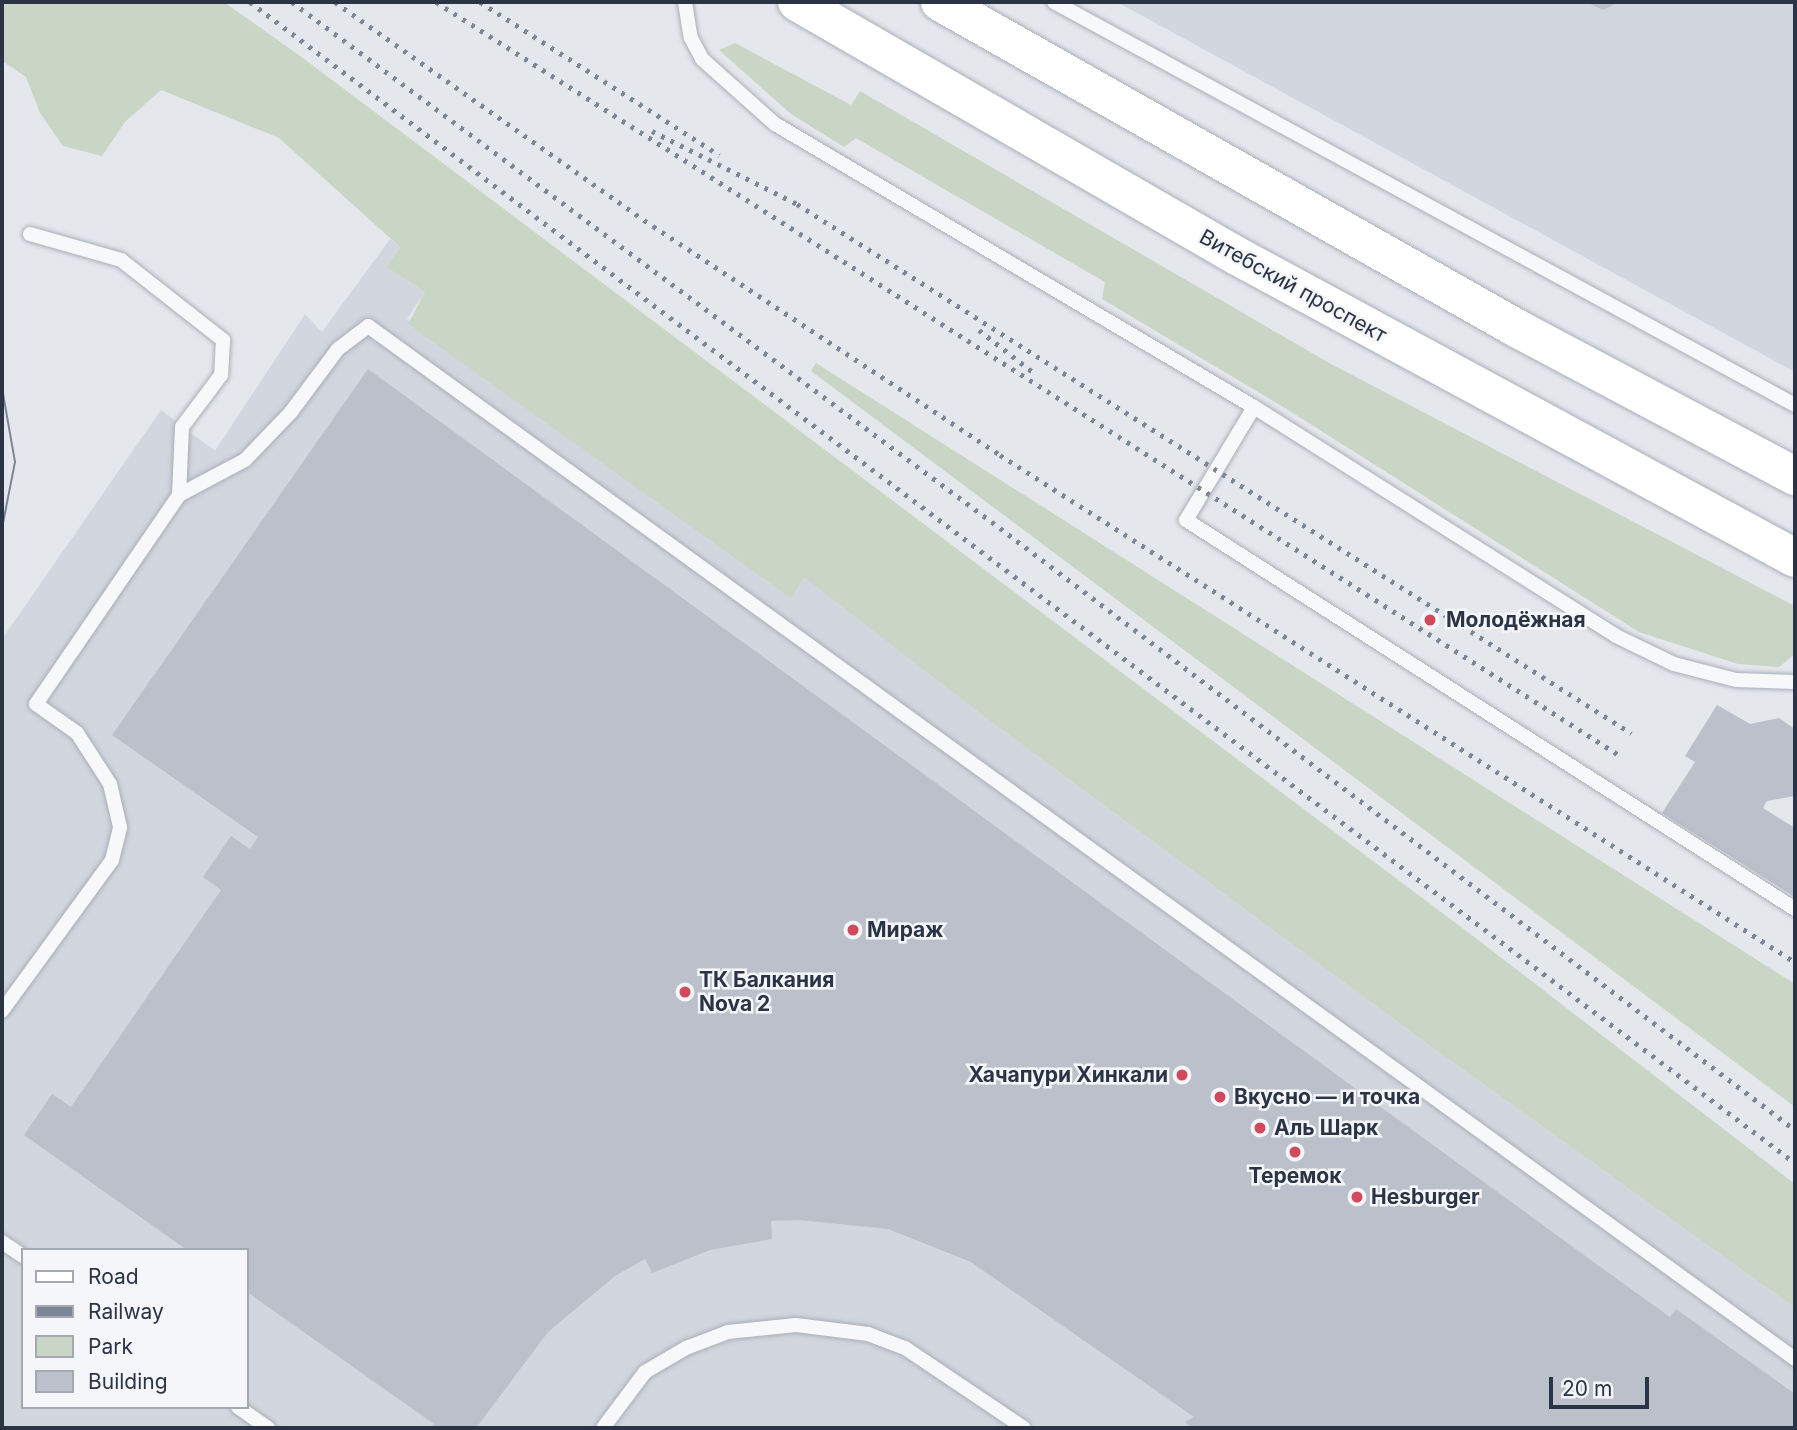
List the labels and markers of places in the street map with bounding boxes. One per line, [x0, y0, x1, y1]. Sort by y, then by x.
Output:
place label: Молодёжная [1446, 607, 1586, 633]
marker: Молодёжная [1420, 610, 1440, 630]
place label: Мираж [867, 917, 943, 943]
marker: Мираж [845, 922, 861, 938]
place label: ТК Балкания Nova 2 [699, 967, 834, 1017]
marker: ТК Балкания Nova 2 [677, 984, 693, 1000]
place label: Хачапури Хинкали [968, 1062, 1168, 1088]
marker: Хачапури Хинкали [1174, 1067, 1190, 1083]
place label: Вкусно — и точка [1234, 1084, 1420, 1110]
marker: Вкусно — и точка [1212, 1089, 1228, 1105]
place label: Аль Шарк [1274, 1115, 1378, 1141]
marker: Аль Шарк [1252, 1120, 1268, 1136]
marker: Теремок [1287, 1144, 1303, 1160]
place label: Теремок [1249, 1163, 1341, 1189]
place label: Hesburger [1371, 1184, 1480, 1210]
marker: Hesburger [1349, 1189, 1365, 1205]

